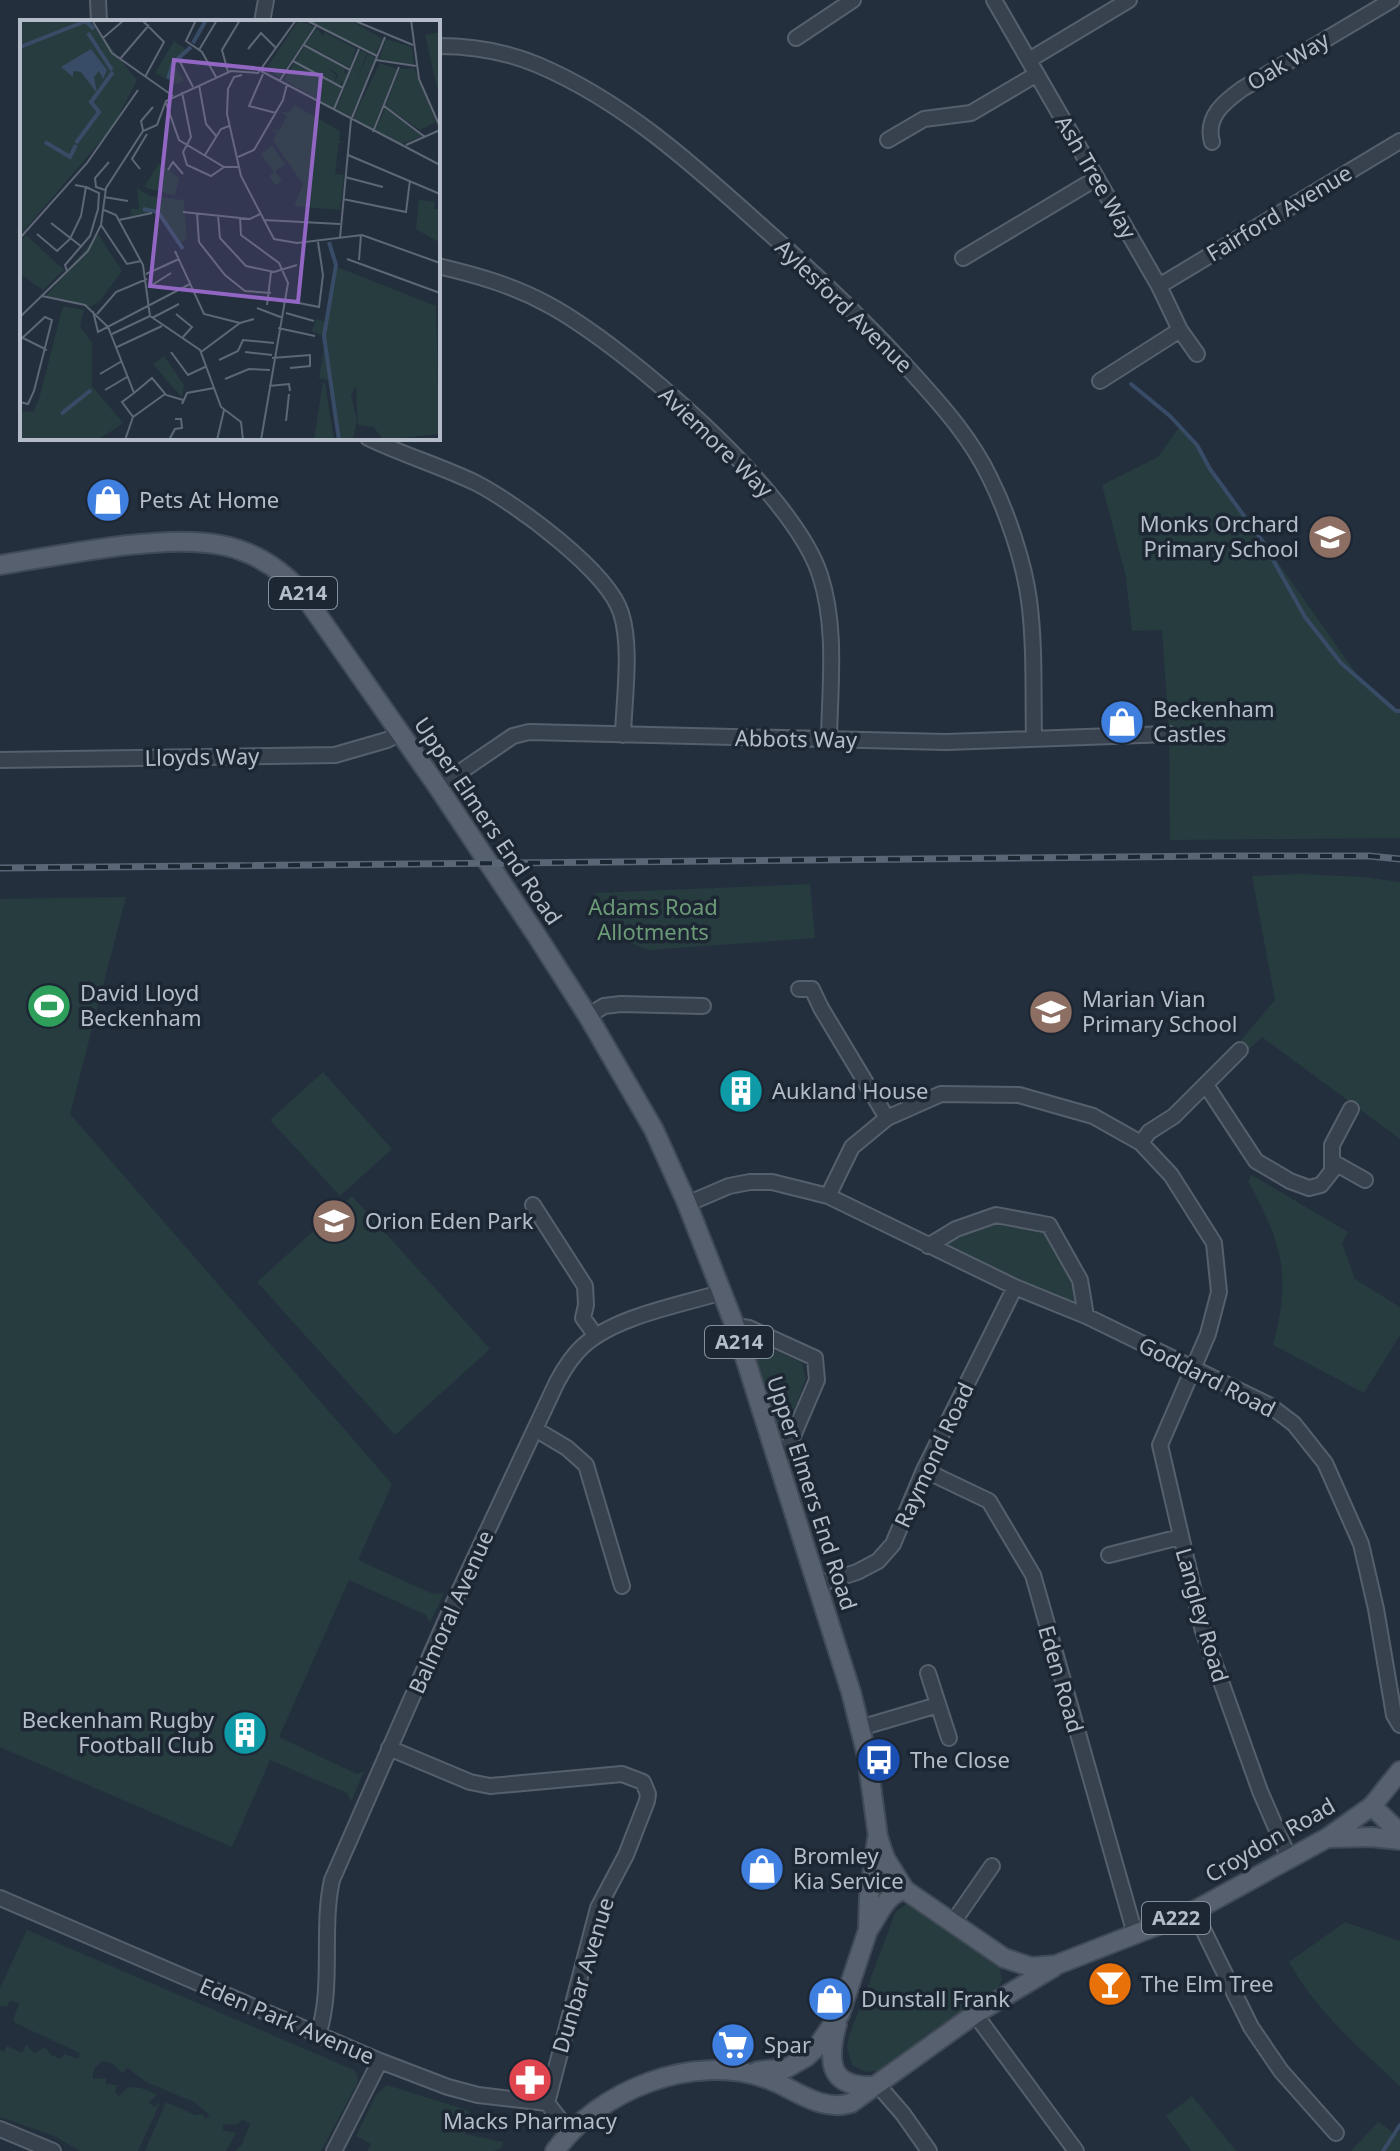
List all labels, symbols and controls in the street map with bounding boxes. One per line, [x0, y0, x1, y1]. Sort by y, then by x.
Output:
inset map [20, 20, 440, 440]
street label: Oak Way [1241, 24, 1335, 96]
street label: Ash Tree Way [1049, 109, 1145, 244]
street label: Fairford Avenue [1200, 157, 1357, 267]
street label: Aylesford Avenue [770, 232, 920, 379]
street label: Aviemore Way [653, 379, 781, 504]
shop icon: Pets At Home [84, 476, 132, 524]
place label: Pets At Home [139, 484, 279, 514]
place label: Monks Orchard Primary School [1140, 508, 1299, 563]
school or university icon: Monks Orchard Primary School [1306, 513, 1354, 561]
road number: A214 [269, 577, 337, 609]
place label: Beckenham Castles [1153, 693, 1275, 748]
shop icon: Beckenham Castles [1098, 698, 1146, 746]
street label: Upper Elmers End Road [408, 711, 570, 930]
street label: Abbots Way [735, 722, 858, 754]
street label: Lloyds Way [144, 740, 260, 772]
park label: Adams Road Allotments [588, 891, 718, 946]
place label: David Lloyd Beckenham [80, 977, 202, 1032]
sports icon: David Lloyd Beckenham [25, 982, 73, 1030]
place label: Marian Vian Primary School [1082, 983, 1238, 1038]
school or university icon: Marian Vian Primary School [1027, 988, 1075, 1036]
building icon: Aukland House [717, 1067, 765, 1115]
place label: Aukland House [772, 1075, 928, 1105]
school or university icon: Orion Eden Park [310, 1197, 358, 1245]
place label: Orion Eden Park [365, 1205, 534, 1235]
road number: A214 [705, 1326, 773, 1358]
street label: Goddard Road [1134, 1329, 1281, 1423]
street label: Upper Elmers End Road [761, 1372, 865, 1614]
street label: Raymond Road [886, 1377, 980, 1532]
street label: Balmoral Avenue [401, 1525, 500, 1698]
street label: Langley Road [1169, 1544, 1236, 1685]
street label: Eden Road [1032, 1622, 1092, 1736]
place label: Beckenham Rugby Football Club [22, 1704, 215, 1759]
building icon: Beckenham Rugby Football Club [221, 1709, 269, 1757]
bus stop icon: The Close [855, 1736, 903, 1784]
place label: The Close [910, 1744, 1010, 1774]
street label: Croydon Road [1199, 1790, 1340, 1889]
place label: Bromley Kia Service [793, 1840, 904, 1895]
shop icon: Bromley Kia Service [738, 1845, 786, 1893]
street label: Dunbar Avenue [544, 1893, 620, 2056]
road number: A222 [1142, 1902, 1210, 1934]
bar icon: The Elm Tree [1086, 1960, 1134, 2008]
place label: The Elm Tree [1141, 1968, 1274, 1998]
street label: Eden Park Avenue [195, 1970, 379, 2070]
shop icon: Dunstall Frank [806, 1975, 854, 2023]
place label: Dunstall Frank [861, 1983, 1010, 2013]
supermarket icon: Spar [709, 2021, 757, 2069]
place label: Spar [764, 2029, 811, 2059]
pharmacy icon: Macks Pharmacy [506, 2056, 554, 2104]
place label: Macks Pharmacy [443, 2105, 618, 2135]

